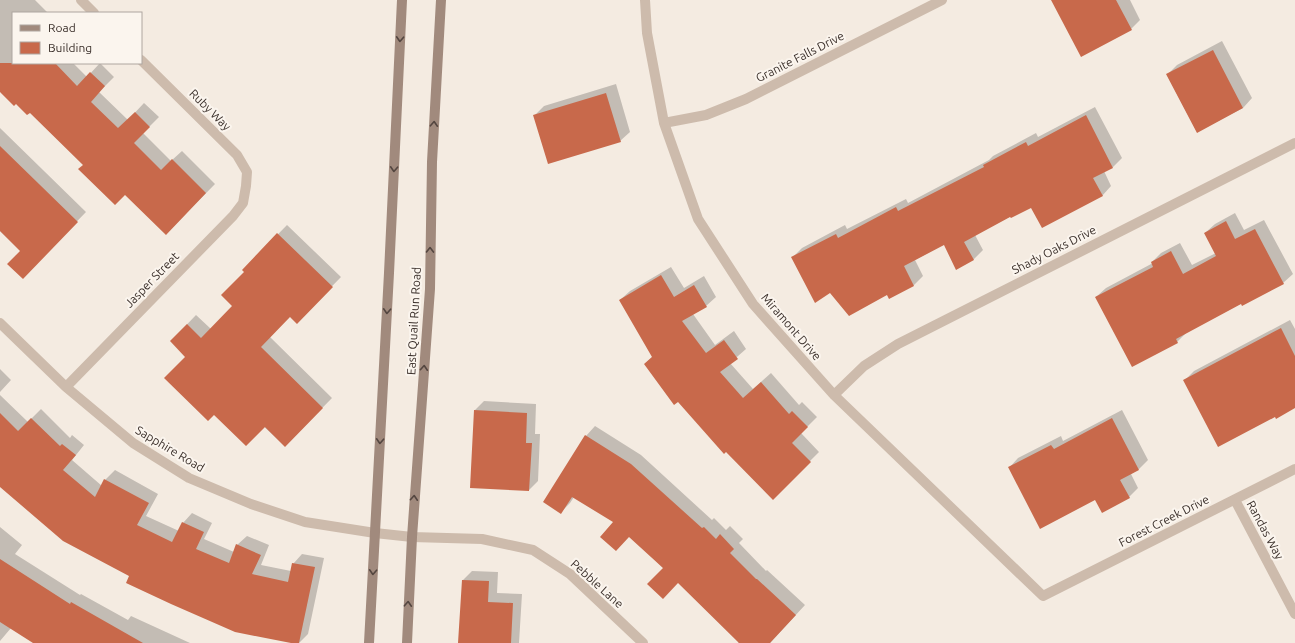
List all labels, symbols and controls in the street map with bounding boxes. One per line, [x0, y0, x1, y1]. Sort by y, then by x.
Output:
legend [12, 12, 142, 64]
text: Road [48, 21, 76, 34]
street label: Granite Falls Drive [754, 29, 846, 84]
one-way arrow [396, 36, 405, 42]
text: Building [48, 41, 92, 54]
street label: Ruby Way [187, 86, 234, 133]
one-way arrow [430, 120, 438, 126]
one-way arrow [390, 166, 398, 172]
street label: Shady Oaks Drive [1010, 223, 1098, 276]
one-way arrow [426, 247, 434, 253]
street label: Jasper Street [122, 249, 181, 310]
street label: East Quail Run Road [404, 267, 423, 375]
street label: Miramont Drive [759, 291, 824, 363]
one-way arrow [383, 308, 392, 314]
one-way arrow [419, 365, 428, 371]
street label: Sapphire Road [134, 423, 207, 474]
one-way arrow [376, 438, 384, 444]
street label: Forest Creek Drive [1117, 492, 1211, 549]
one-way arrow [410, 495, 419, 501]
street label: Randas Way [1245, 498, 1286, 561]
street label: Pebble Lane [569, 557, 626, 611]
one-way arrow [369, 569, 377, 575]
one-way arrow [404, 601, 413, 607]

